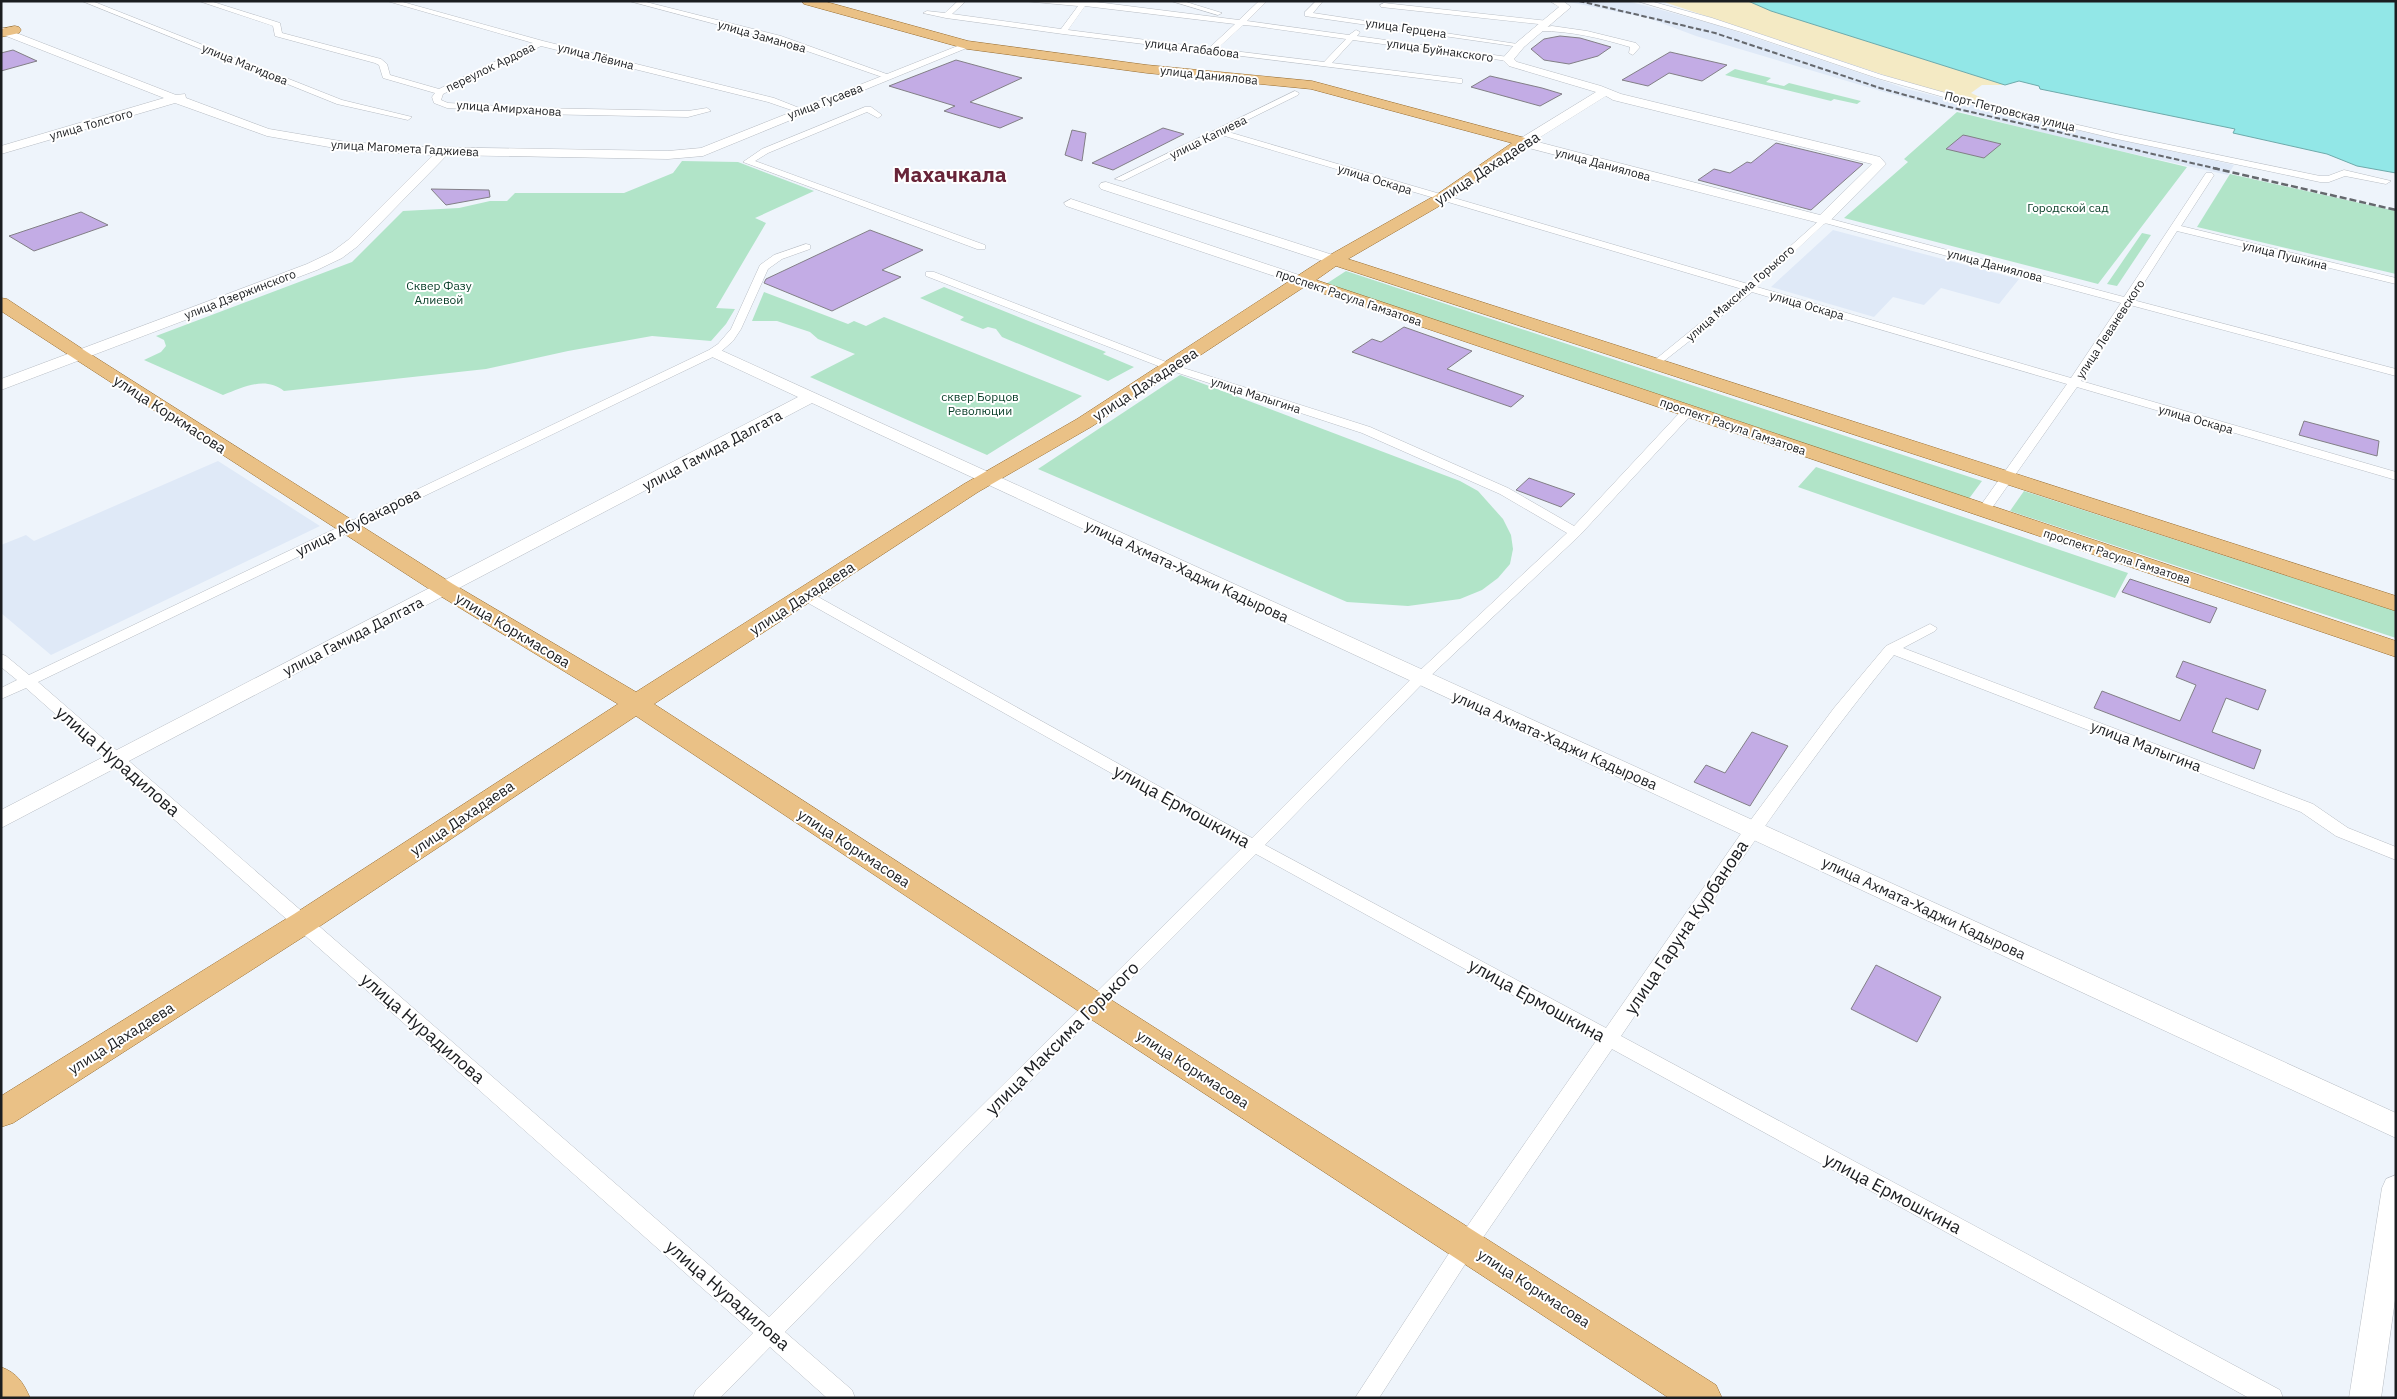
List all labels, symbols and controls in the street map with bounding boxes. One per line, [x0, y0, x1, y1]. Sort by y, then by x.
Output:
street label: улица Герцена [1365, 15, 1448, 41]
street label: улица Заманова [716, 16, 808, 56]
street label: улица Агабабова [1144, 35, 1241, 61]
street label: улица Буйнакского [1386, 35, 1494, 65]
street label: переулок Ардова [443, 39, 538, 95]
street label: улица Лёвина [556, 39, 636, 73]
street label: улица Магидова [200, 40, 291, 88]
street label: улица Даниялова [1159, 62, 1259, 88]
street label: улица Гусаева [785, 80, 865, 122]
street label: Порт-Петровская улица [1943, 88, 2077, 135]
street label: улица Амирханова [456, 97, 563, 119]
street label: улица Толстого [48, 105, 134, 143]
street label: улица Капиева [1167, 112, 1250, 162]
street label: улица Дахадаева [1431, 127, 1543, 209]
street label: улица Магомета Гаджиева [331, 137, 480, 159]
street label: улица Даниялова [1554, 144, 1653, 184]
district label: Махачкала [893, 160, 1007, 188]
street label: улица Оскара [1336, 161, 1415, 198]
park label: Городской сад [2027, 200, 2109, 215]
street label: улица Пушкина [2241, 237, 2330, 273]
street label: улица Максима Горького [1683, 242, 1798, 344]
street label: улица Даниялова [1946, 245, 2045, 285]
street label: проспект Расула Гамзатова [1274, 265, 1425, 329]
street label: улица Дзержинского [182, 266, 298, 322]
street label: улица Леваневского [2072, 276, 2148, 381]
park label: Сквер Фазу Алиевой [406, 278, 472, 307]
street label: улица Оскара [1768, 287, 1847, 323]
street label: улица Дахадаева [1089, 343, 1201, 425]
street label: улица Коркмасова [110, 370, 230, 458]
street label: улица Малыгина [1209, 373, 1303, 417]
park label: сквер Борцов Революции [941, 389, 1019, 418]
street label: проспект Расула Гамзатова [1658, 394, 1809, 458]
street label: улица Оскара [2157, 401, 2236, 437]
street label: улица Гамида Далгата [639, 405, 785, 495]
street label: улица Абубакарова [292, 484, 424, 560]
street label: улица Ахмата-Хаджи Кадырова [1082, 515, 1292, 627]
street label: проспект Расула Гамзатова [2042, 525, 2193, 587]
street label: улица Дахадаева [746, 557, 858, 639]
street label: улица Коркмасова [452, 588, 574, 672]
street label: улица Гамида Далгата [279, 592, 427, 680]
street label: улица Ахмата-Хаджи Кадырова [1450, 686, 1660, 794]
street label: улица Нурадилова [51, 701, 185, 822]
street label: улица Малыгина [2088, 716, 2204, 776]
street label: улица Ермошкина [1110, 759, 1255, 853]
street label: улица Дахадаева [406, 776, 518, 860]
street label: улица Коркмасова [794, 804, 914, 892]
street label: улица Гаруна Курбанова [1619, 835, 1753, 1019]
street label: улица Ахмата-Хаджи Кадырова [1819, 852, 2029, 964]
street label: улица Ермошкина [1465, 953, 1610, 1047]
street label: улица Максима Горького [980, 956, 1144, 1120]
street label: улица Нурадилова [356, 968, 490, 1089]
street label: улица Дахадаева [64, 998, 178, 1078]
street label: улица Коркмасова [1133, 1025, 1253, 1113]
street label: улица Ермошкина [1820, 1147, 1966, 1239]
street label: улица Нурадилова [661, 1235, 795, 1356]
street label: улица Коркмасова [1474, 1244, 1594, 1332]

